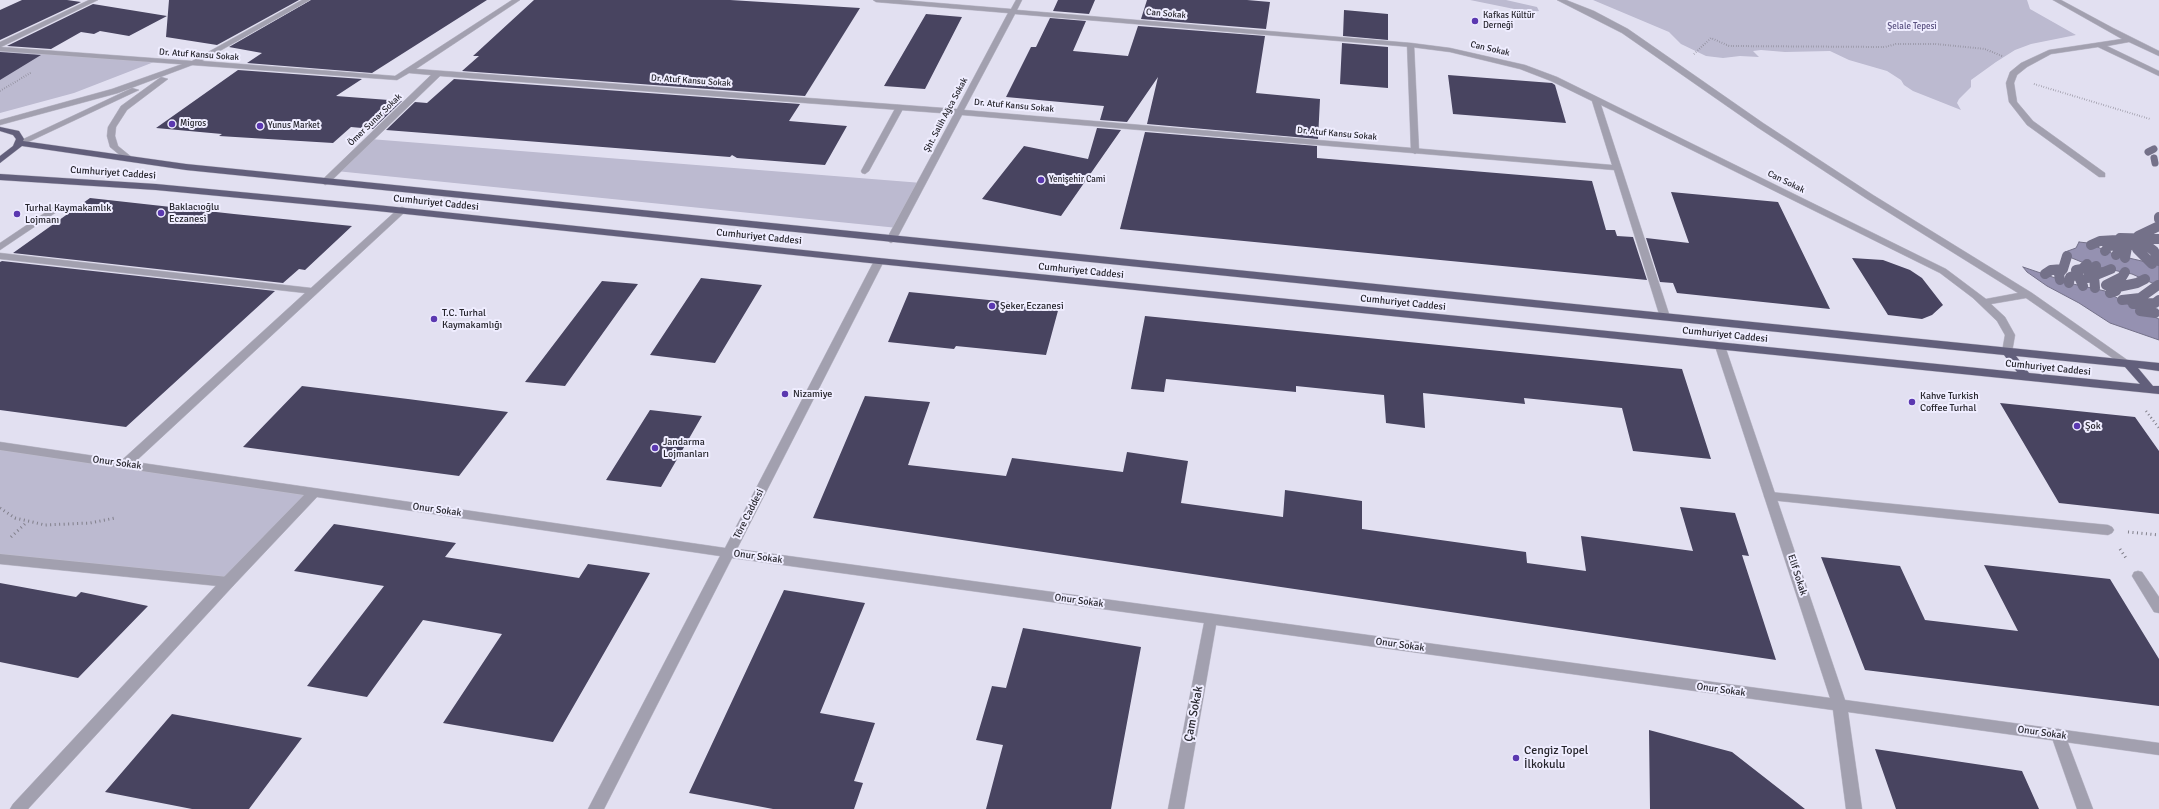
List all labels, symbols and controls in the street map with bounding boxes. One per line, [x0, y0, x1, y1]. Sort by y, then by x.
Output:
street label: Can Sokak [1146, 7, 1186, 21]
place label: Kafkas Kültür Derneği [1483, 11, 1535, 32]
marker: Kafkas Kültür Derneği [1470, 16, 1480, 26]
park label: Şelale Tepesi [1887, 22, 1937, 32]
street label: Can Sokak [1469, 39, 1511, 59]
street label: Dr. Atuf Kansu Sokak [159, 47, 239, 63]
street label: Dr. Atuf Kansu Sokak [651, 73, 731, 89]
street label: Şht. Salih Ağca Sokak [922, 76, 970, 154]
street label: Ömer Sunar Sokak [346, 92, 404, 148]
street label: Dr. Atuf Kansu Sokak [974, 97, 1054, 115]
marker: Migros [167, 119, 177, 129]
place label: Migros [180, 119, 206, 129]
marker: Yunus Market [255, 121, 265, 131]
place label: Yunus Market [268, 121, 320, 131]
street label: Dr. Atuf Kansu Sokak [1297, 125, 1377, 143]
street label: Cumhuriyet Caddesi [70, 164, 156, 182]
street label: Can Sokak [1766, 168, 1806, 196]
marker: Yenişehir Cami [1036, 175, 1046, 185]
place label: Yenişehir Cami [1049, 175, 1105, 185]
street label: Cumhuriyet Caddesi [393, 193, 479, 213]
place label: Baklacıoğlu Eczanesi [169, 201, 219, 224]
place label: Turhal Kaymakamlık Lojmanı [25, 202, 111, 226]
marker: Baklacıoğlu Eczanesi [156, 208, 166, 218]
marker: Turhal Kaymakamlık Lojmanı [12, 209, 22, 219]
street label: Cumhuriyet Caddesi [716, 227, 802, 247]
street label: Cumhuriyet Caddesi [1038, 261, 1124, 281]
street label: Cumhuriyet Caddesi [1360, 293, 1446, 313]
place label: Şeker Eczanesi [1000, 300, 1064, 312]
marker: Şeker Eczanesi [987, 301, 997, 311]
place label: T.C. Turhal Kaymakamlığı [442, 307, 502, 330]
marker: T.C. Turhal Kaymakamlığı [429, 314, 439, 324]
street label: Cumhuriyet Caddesi [1682, 325, 1768, 345]
street label: Cumhuriyet Caddesi [2005, 358, 2091, 378]
place label: Nizamiye [793, 388, 832, 400]
marker: Nizamiye [780, 389, 790, 399]
place label: Kahve Turkish Coffee Turhal [1920, 390, 1979, 414]
marker: Kahve Turkish Coffee Turhal [1907, 397, 1917, 407]
place label: Şok [2085, 420, 2101, 432]
marker: Şok [2072, 421, 2082, 431]
place label: Jandarma Lojmanları [663, 436, 709, 460]
marker: Jandarma Lojmanları [650, 443, 660, 453]
street label: Onur Sokak [92, 454, 142, 472]
street label: Töre Caddesi [731, 487, 767, 541]
street label: Onur Sokak [412, 501, 462, 519]
street label: Onur Sokak [733, 548, 783, 566]
street label: Elif Sokak [1785, 553, 1809, 597]
street label: Onur Sokak [1054, 592, 1104, 610]
street label: Onur Sokak [1375, 636, 1425, 654]
street label: Onur Sokak [1696, 681, 1746, 699]
street label: Çam Sokak [1182, 685, 1206, 743]
street label: Onur Sokak [2017, 724, 2067, 742]
place label: Cengiz Topel İlkokulu [1524, 744, 1588, 772]
marker: Cengiz Topel İlkokulu [1511, 753, 1521, 763]

